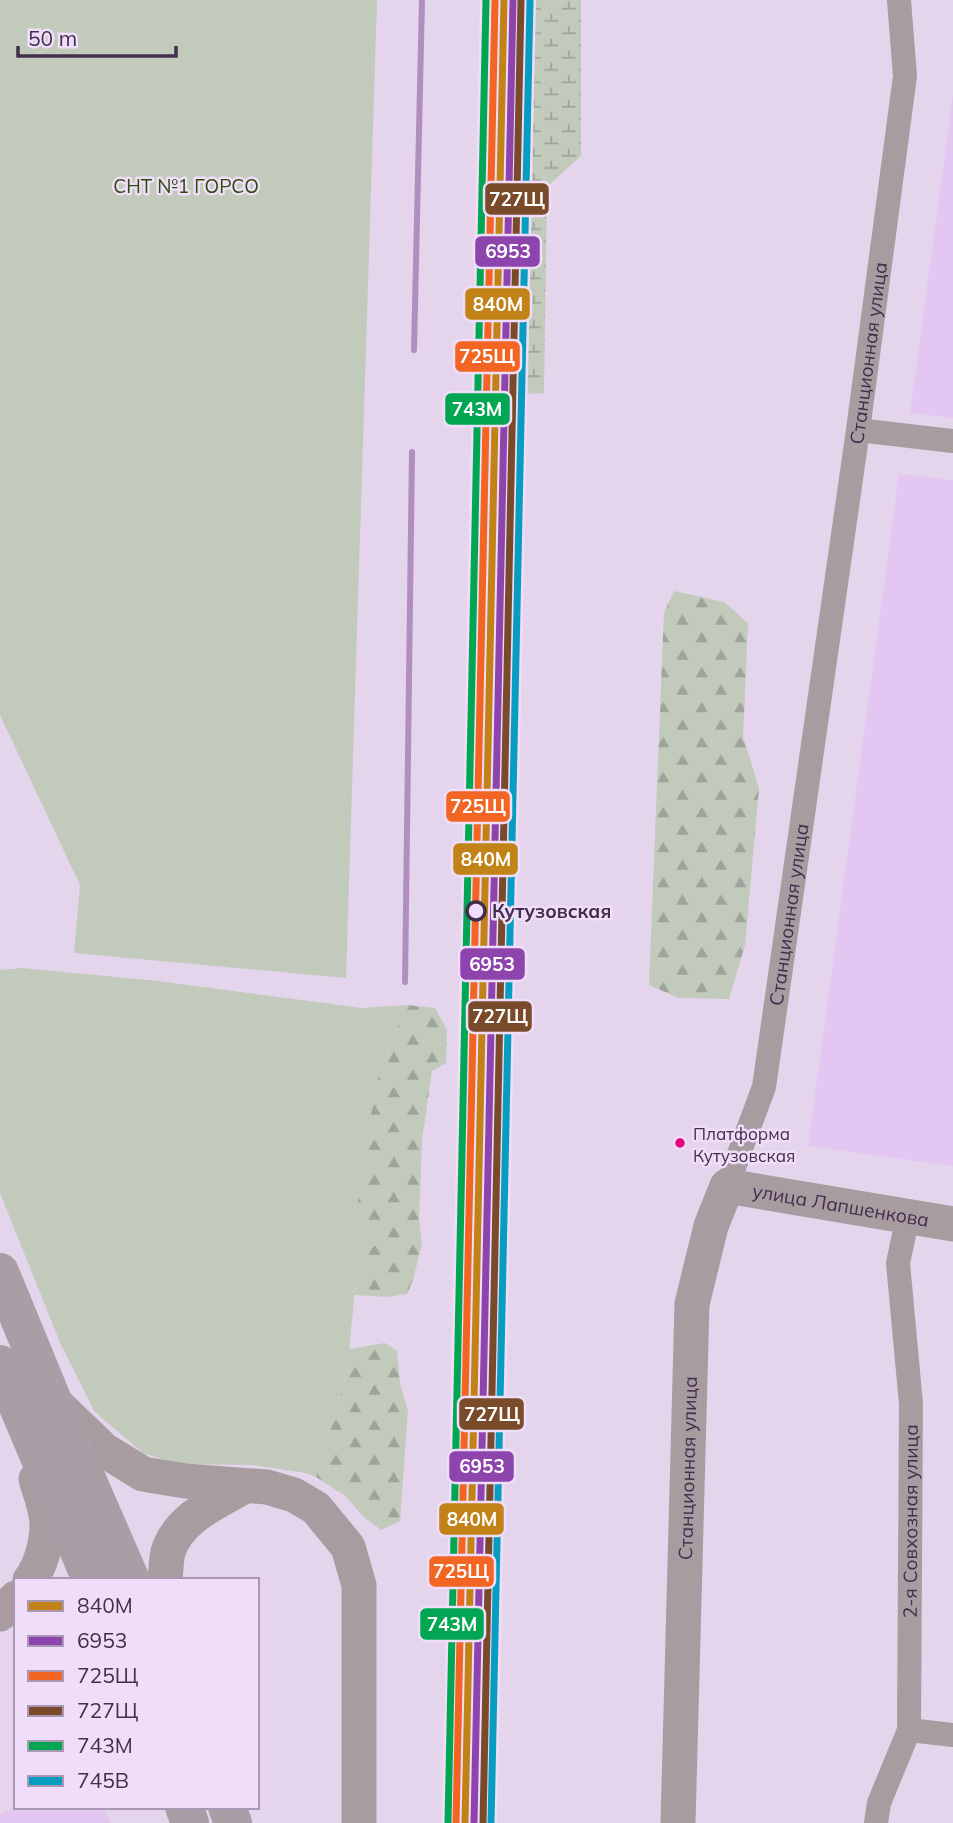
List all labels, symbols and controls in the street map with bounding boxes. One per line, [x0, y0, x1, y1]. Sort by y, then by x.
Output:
scale bar [18, 14, 175, 58]
text: 50 m [28, 25, 77, 51]
park label: СНТ №1 ГОРСО [113, 174, 259, 198]
line badge: 727Щ [484, 182, 550, 216]
text: 727Щ [489, 187, 545, 211]
line badge: 6953 [474, 235, 541, 268]
text: 6953 [485, 239, 531, 263]
street label: Станционная улица [844, 260, 892, 446]
line badge: 840М [464, 287, 531, 321]
text: 840М [473, 292, 523, 316]
line badge: 725Щ [454, 340, 521, 373]
text: 725Щ [459, 344, 515, 368]
line badge: 743М [444, 392, 511, 426]
text: 743М [452, 397, 502, 421]
line badge: 725Щ [445, 790, 511, 823]
text: 725Щ [450, 794, 506, 818]
street label: Станционная улица [764, 822, 814, 1007]
line badge: 840М [452, 842, 519, 876]
text: 840М [461, 847, 511, 871]
place label: Кутузовская [492, 899, 611, 923]
marker: Кутузовская [466, 901, 486, 921]
line badge: 6953 [459, 947, 526, 981]
text: 6953 [469, 952, 515, 976]
line badge: 727Щ [467, 1000, 533, 1033]
text: 727Щ [472, 1004, 528, 1028]
place label: Платформа Кутузовская [693, 1123, 795, 1167]
marker: Платформа Кутузовская [673, 1136, 687, 1150]
street label: улица Лапшенкова [751, 1178, 931, 1232]
street label: Станционная улица [673, 1376, 702, 1560]
line badge: 727Щ [458, 1397, 525, 1431]
text: 727Щ [464, 1402, 520, 1426]
street label: 2-я Совхозная улица [898, 1424, 923, 1618]
line badge: 6953 [448, 1450, 515, 1483]
text: 6953 [459, 1454, 505, 1478]
line badge: 840М [438, 1502, 505, 1536]
text: 840М [447, 1507, 497, 1531]
line badge: 725Щ [428, 1555, 495, 1588]
text: 725Щ [433, 1559, 489, 1583]
legend [14, 1578, 259, 1809]
text: 840М [77, 1592, 133, 1618]
line badge: 743М [419, 1607, 485, 1641]
text: 743М [427, 1612, 477, 1636]
text: 6953 [77, 1627, 127, 1653]
text: 725Щ [77, 1662, 139, 1688]
text: 727Щ [77, 1697, 139, 1723]
text: 743М [77, 1732, 133, 1758]
text: 745В [77, 1767, 129, 1793]

